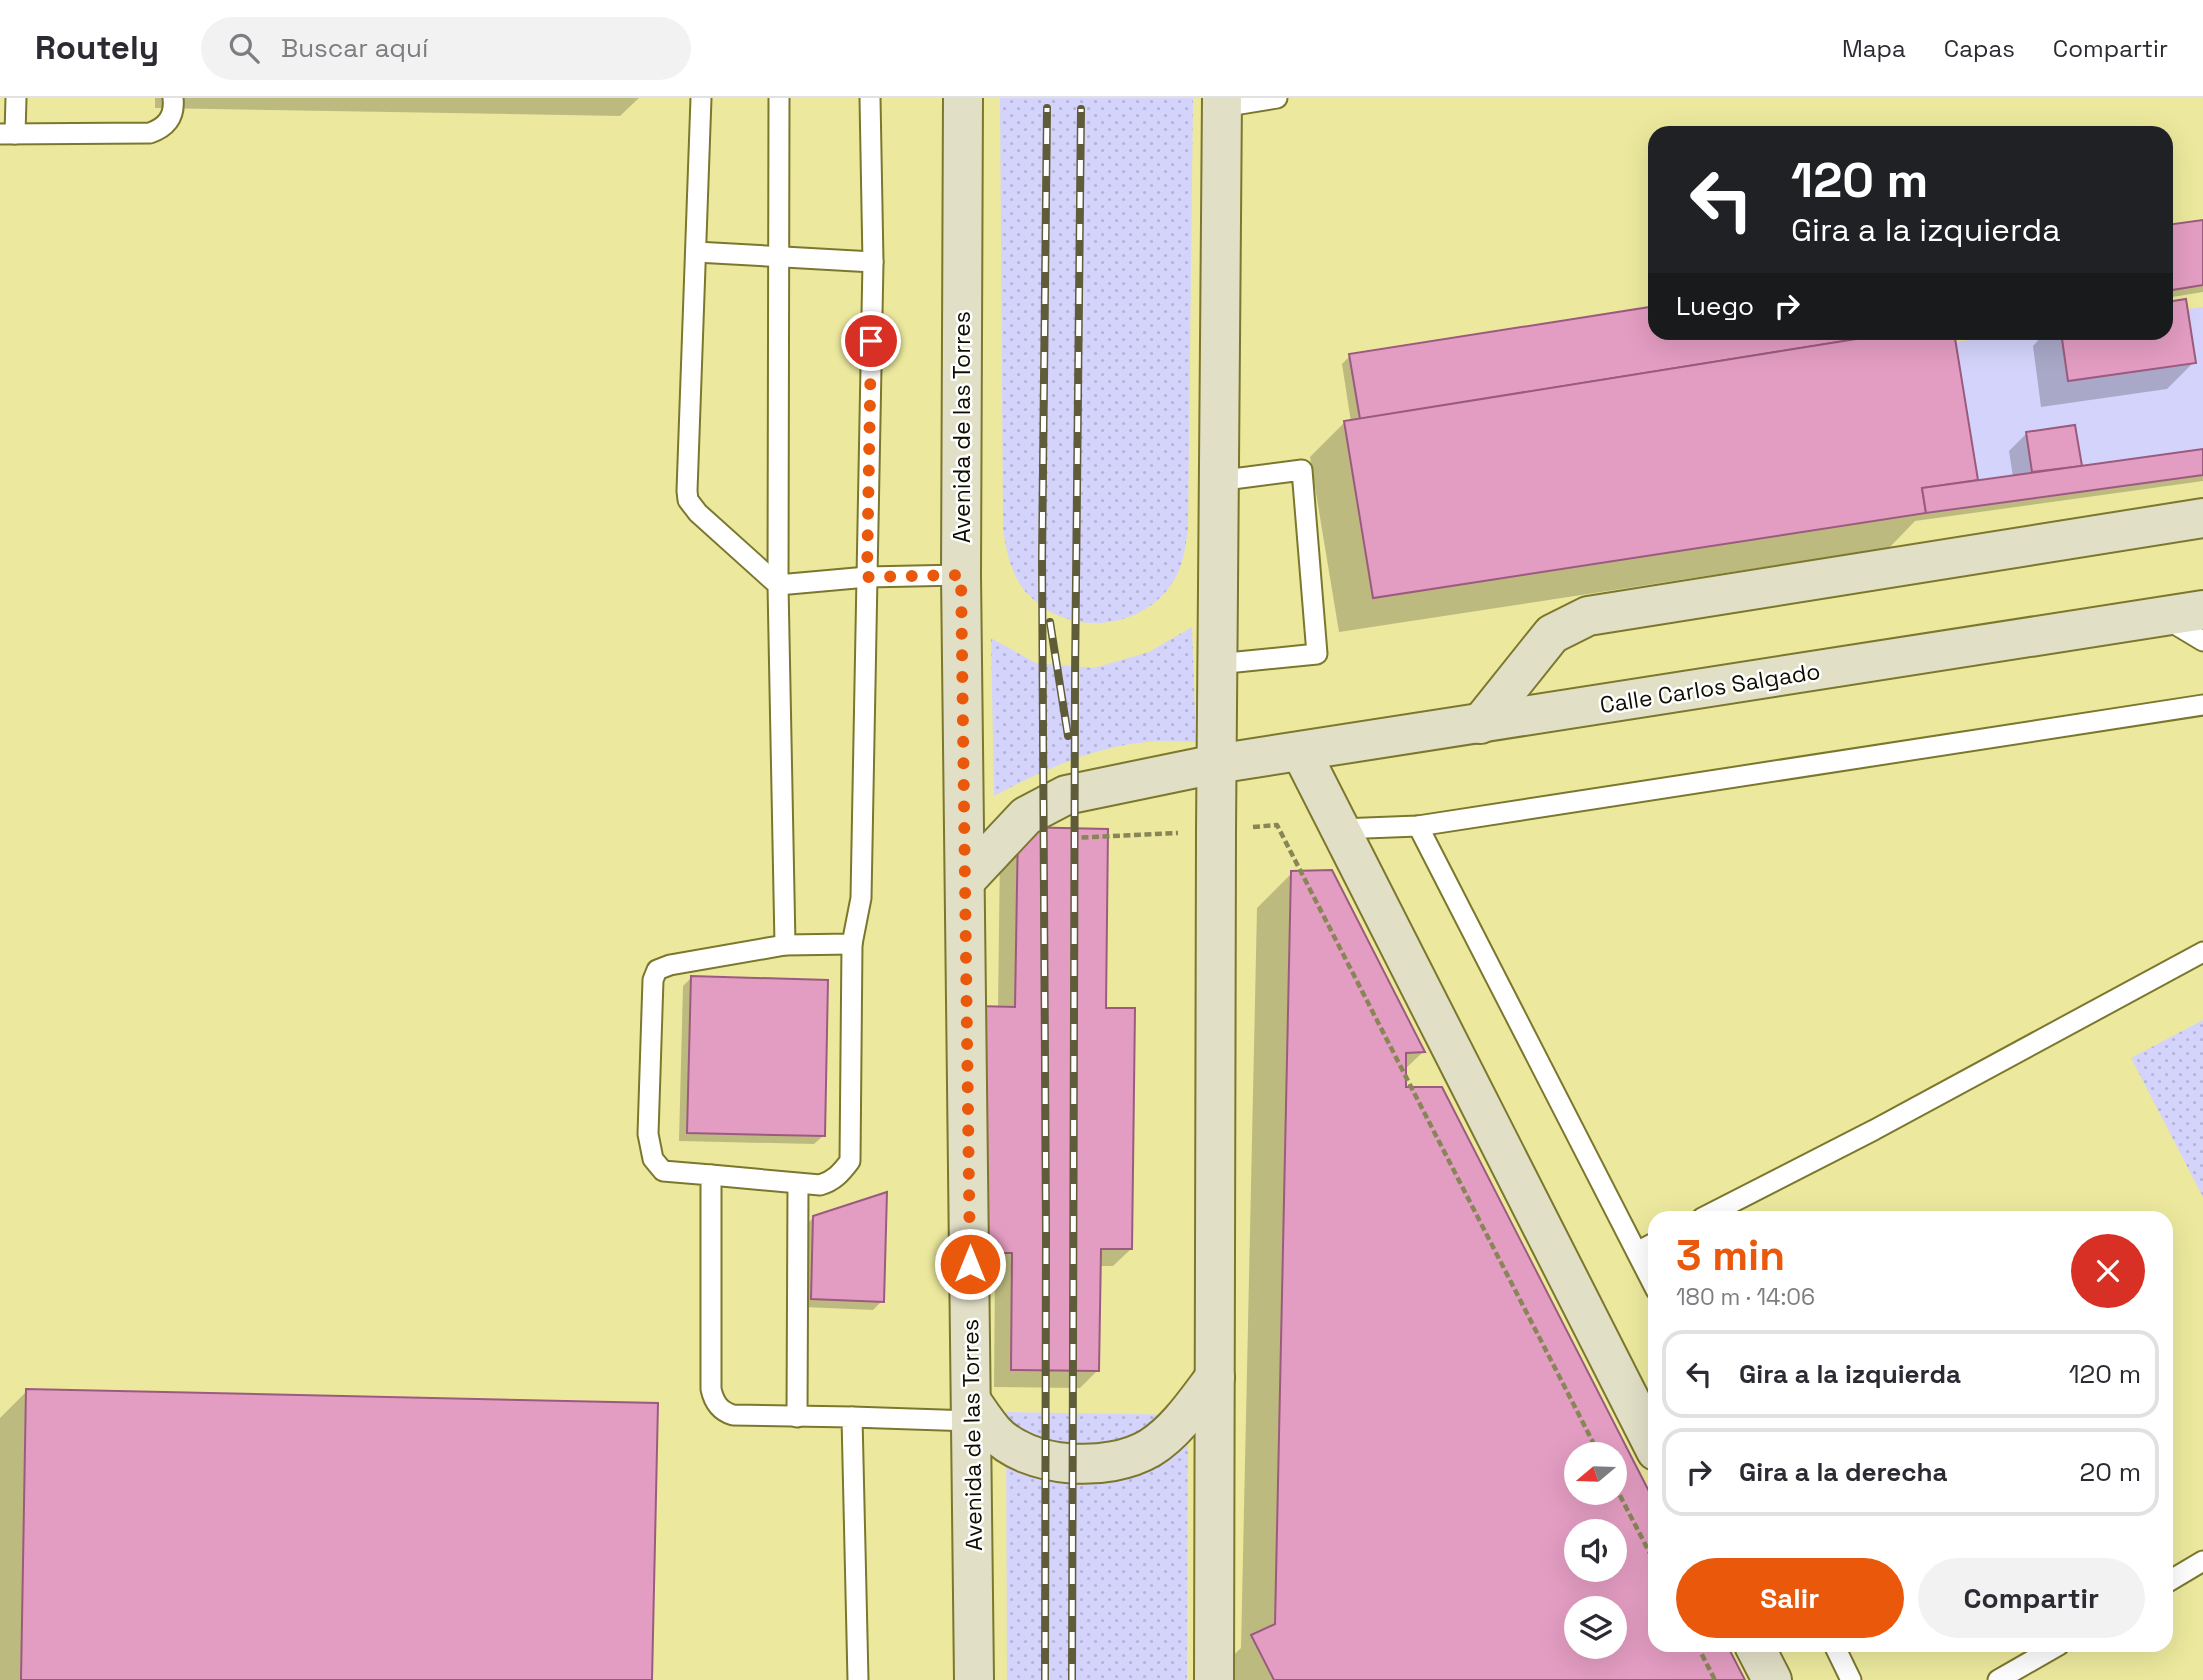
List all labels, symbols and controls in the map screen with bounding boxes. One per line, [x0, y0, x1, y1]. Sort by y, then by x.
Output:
search box [201, 17, 691, 80]
text: Routely [35, 27, 159, 69]
icon: search [225, 29, 263, 67]
text: Buscar aquí [281, 31, 428, 65]
text: Mapa [1842, 33, 1906, 64]
text: Capas [1944, 33, 2015, 64]
text: Compartir [2053, 33, 2168, 64]
text: 120 m [1791, 149, 1928, 211]
icon: left [1676, 154, 1767, 245]
text: Gira a la izquierda [1791, 210, 2061, 250]
icon: right [1768, 287, 1806, 325]
text: Luego [1676, 289, 1754, 323]
pin [841, 311, 901, 371]
street label: Avenida de las Torres [947, 311, 977, 543]
icon: arrive [852, 322, 890, 360]
street label: Calle Carlos Salgado [1598, 656, 1822, 720]
position arrow [933, 1227, 1007, 1301]
text: 3 min [1676, 1229, 1785, 1282]
button: close [2071, 1234, 2145, 1308]
text: 180 m · 14:06 [1676, 1282, 1815, 1312]
street label: Avenida de las Torres [955, 1319, 989, 1551]
icon: left [1680, 1355, 1718, 1393]
text: Gira a la izquierda [1739, 1357, 1961, 1391]
text: 120 m [2069, 1357, 2141, 1391]
north arrow [1564, 1442, 1628, 1505]
map controls [1564, 1442, 1627, 1659]
icon: right [1680, 1453, 1718, 1491]
text: Gira a la derecha [1739, 1455, 1948, 1489]
text: 20 m [2080, 1455, 2141, 1489]
button: sound [1564, 1519, 1627, 1582]
button: Salir [1676, 1558, 1904, 1638]
button: Compartir [1918, 1558, 2145, 1638]
button: layers [1564, 1596, 1627, 1659]

